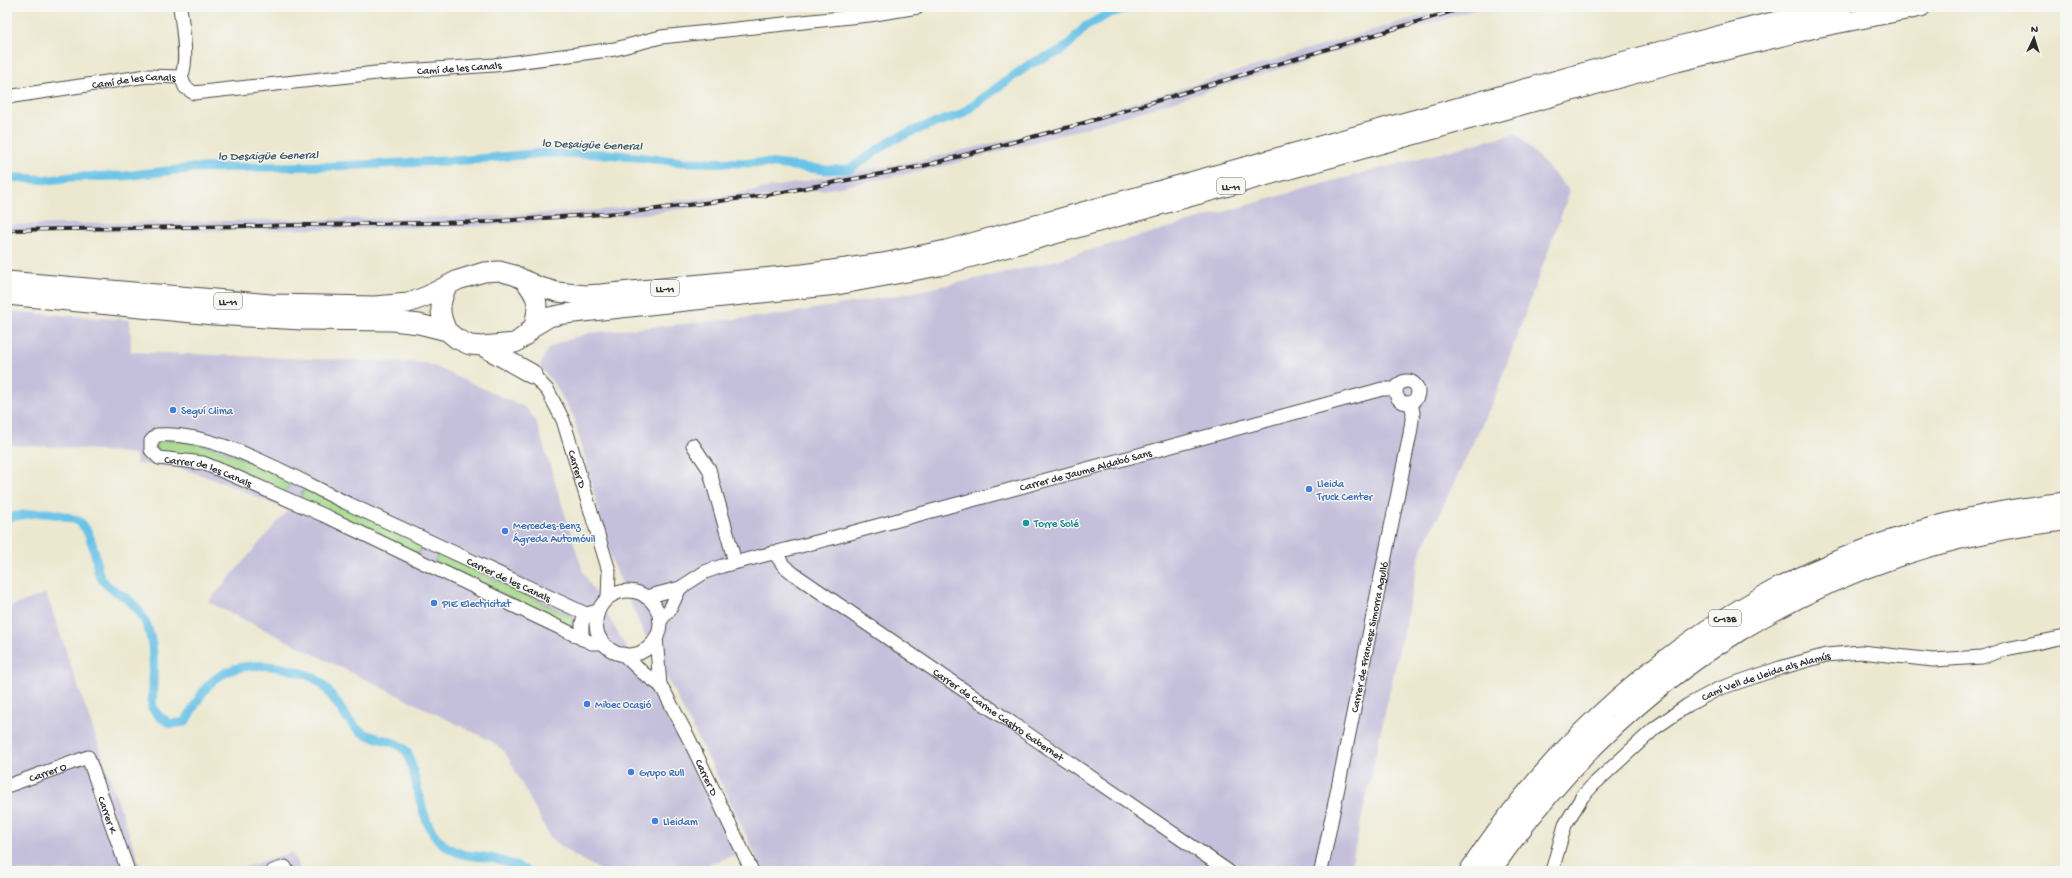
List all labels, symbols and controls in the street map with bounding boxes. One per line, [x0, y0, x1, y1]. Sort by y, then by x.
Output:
north arrow [2014, 18, 2054, 58]
text: N [2031, 24, 2039, 36]
street label: Camí de les Canals [417, 60, 503, 78]
street label: Camí de les Canals [91, 72, 177, 92]
water label: lo Desaigüe General [542, 137, 644, 155]
water label: lo Desaigüe General [218, 149, 320, 165]
road number: LL-11 [1217, 178, 1245, 194]
road number: LL-11 [651, 280, 679, 296]
road number: LL-11 [214, 293, 242, 309]
marker: Seguí Clima [168, 405, 178, 415]
place label: Seguí Clima [181, 406, 234, 418]
street label: Carrer de Jaume Aldabó Sans [1019, 447, 1154, 495]
street label: Carrer D [564, 449, 588, 491]
street label: Carrer de les Canals [164, 455, 254, 491]
place label: Lleida Truck Center [1316, 479, 1374, 504]
marker: Lleida Truck Center [1304, 484, 1314, 494]
marker: Torre Solé [1021, 518, 1031, 528]
place label: Torre Solé [1033, 519, 1079, 531]
place label: Mercedes-Benz Ágreda Automóvil [513, 521, 596, 546]
marker: Mercedes-Benz Ágreda Automóvil [500, 526, 510, 536]
street label: Carrer de les Canals [464, 556, 553, 606]
street label: Carrer de Francesc Simorra Agulló [1349, 560, 1392, 714]
marker: PIE Electricitat [429, 598, 439, 608]
place label: PIE Electricitat [441, 599, 512, 611]
road number: C-13B [1709, 610, 1741, 626]
street label: Camí Vell de Lleida als Alamús [1700, 651, 1832, 705]
street label: Carrer de Carme Castro Gabernet [930, 667, 1066, 765]
marker: Mibec Ocasió [582, 699, 592, 709]
place label: Mibec Ocasió [595, 700, 652, 712]
street label: Carrer D [692, 758, 720, 799]
street label: Carrer O [28, 761, 69, 786]
marker: Grupo Rull [626, 767, 636, 777]
place label: Grupo Rull [639, 768, 685, 780]
street label: Carrer K [94, 795, 119, 837]
marker: Lleidam [650, 816, 660, 826]
place label: Lleidam [663, 817, 698, 829]

